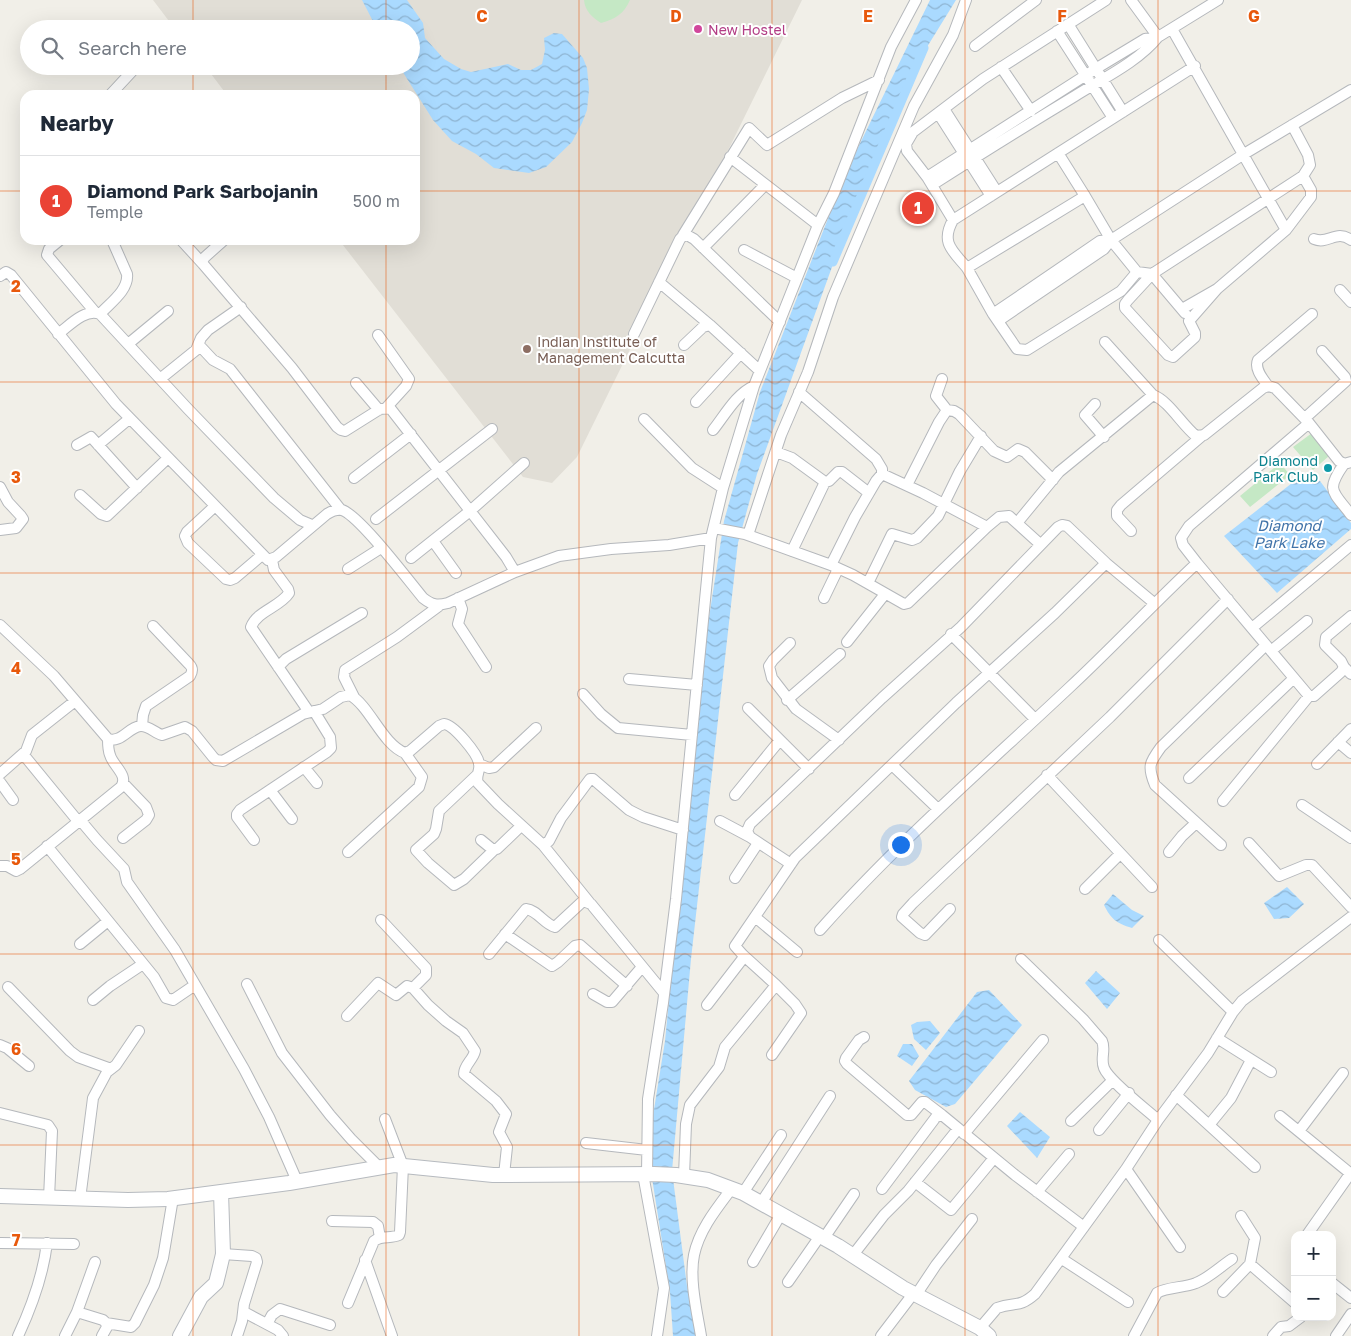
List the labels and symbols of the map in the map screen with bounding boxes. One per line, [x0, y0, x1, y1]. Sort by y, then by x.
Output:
text: C [476, 6, 488, 26]
text: D [670, 6, 682, 26]
text: E [863, 6, 873, 26]
text: F [1057, 6, 1067, 26]
text: G [1248, 6, 1260, 26]
place label: New Hostel [708, 21, 786, 38]
marker: New Hostel [692, 23, 704, 35]
pin: 1 [902, 189, 934, 227]
text: 2 [11, 276, 21, 296]
place label: Indian Institute of Management Calcutta [537, 333, 685, 366]
marker: Indian Institute of Management Calcutta [521, 343, 533, 355]
place label: Diamond Park Club [1253, 452, 1318, 485]
marker: Diamond Park Club [1322, 462, 1334, 474]
text: 3 [11, 467, 21, 487]
water label: Diamond Park Lake [1254, 516, 1325, 551]
text: 4 [11, 658, 21, 678]
your location [888, 832, 914, 858]
text: 5 [11, 849, 21, 869]
text: 6 [11, 1039, 21, 1059]
text: 7 [12, 1230, 21, 1250]

